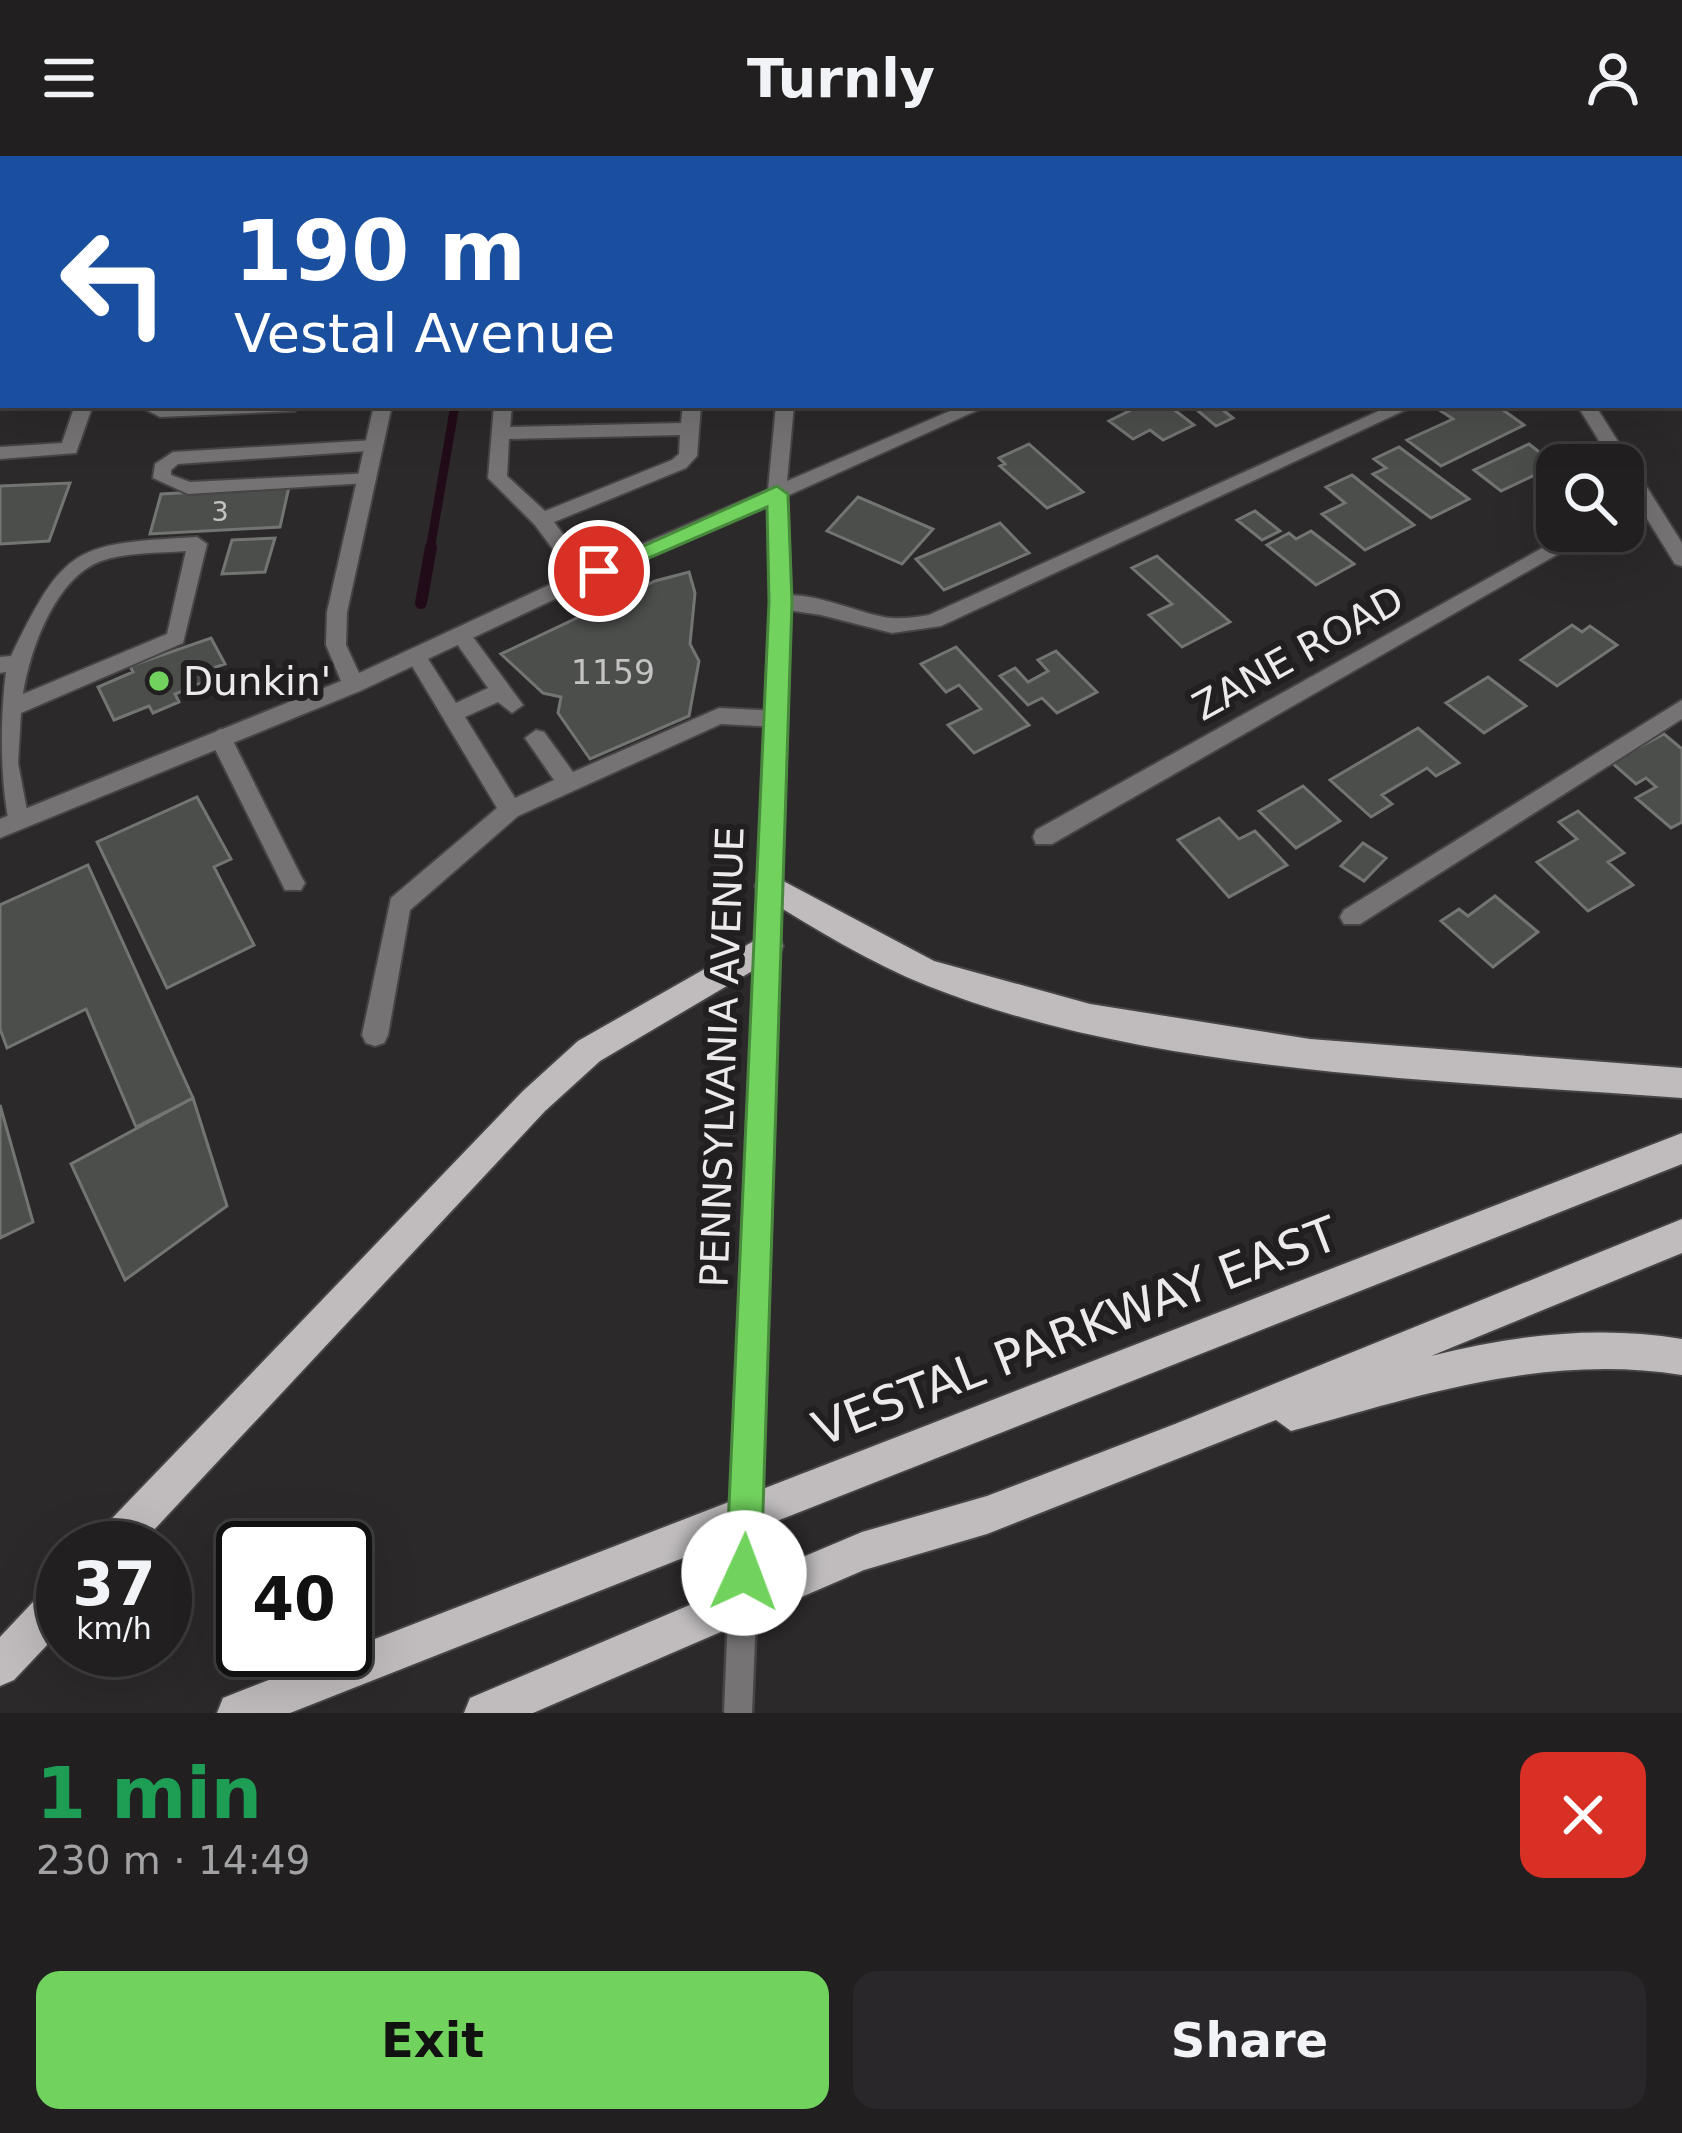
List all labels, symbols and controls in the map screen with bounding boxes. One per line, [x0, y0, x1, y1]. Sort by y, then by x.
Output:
icon: menu [36, 45, 102, 111]
icon: person [1580, 45, 1646, 111]
text: Turnly [747, 47, 935, 110]
text: 190 m [234, 202, 526, 300]
icon: left [36, 204, 192, 360]
text: Vestal Avenue [234, 302, 615, 365]
map controls [1536, 444, 1644, 552]
button: search [1536, 444, 1644, 552]
house number: 3 [211, 496, 229, 527]
pin [548, 520, 650, 622]
icon: arrive [566, 538, 632, 604]
street label: ZANE ROAD [1185, 577, 1411, 729]
house number: 1159 [571, 653, 655, 692]
place label: Dunkin' [183, 659, 331, 704]
marker: Dunkin' [146, 668, 172, 694]
street label: PENNSYLVANIA AVENUE [691, 826, 753, 1288]
street label: VESTAL PARKWAY EAST [805, 1205, 1346, 1457]
position arrow [681, 1510, 807, 1636]
speed limit sign: 40 [216, 1521, 372, 1677]
text: 37 [72, 1549, 156, 1619]
text: km/h [76, 1611, 152, 1646]
text: 1 min [36, 1751, 262, 1835]
button: close [1520, 1752, 1646, 1878]
text: 230 m · 14:49 [36, 1838, 310, 1883]
button: Exit [36, 1971, 829, 2109]
button: Share [853, 1971, 1646, 2109]

